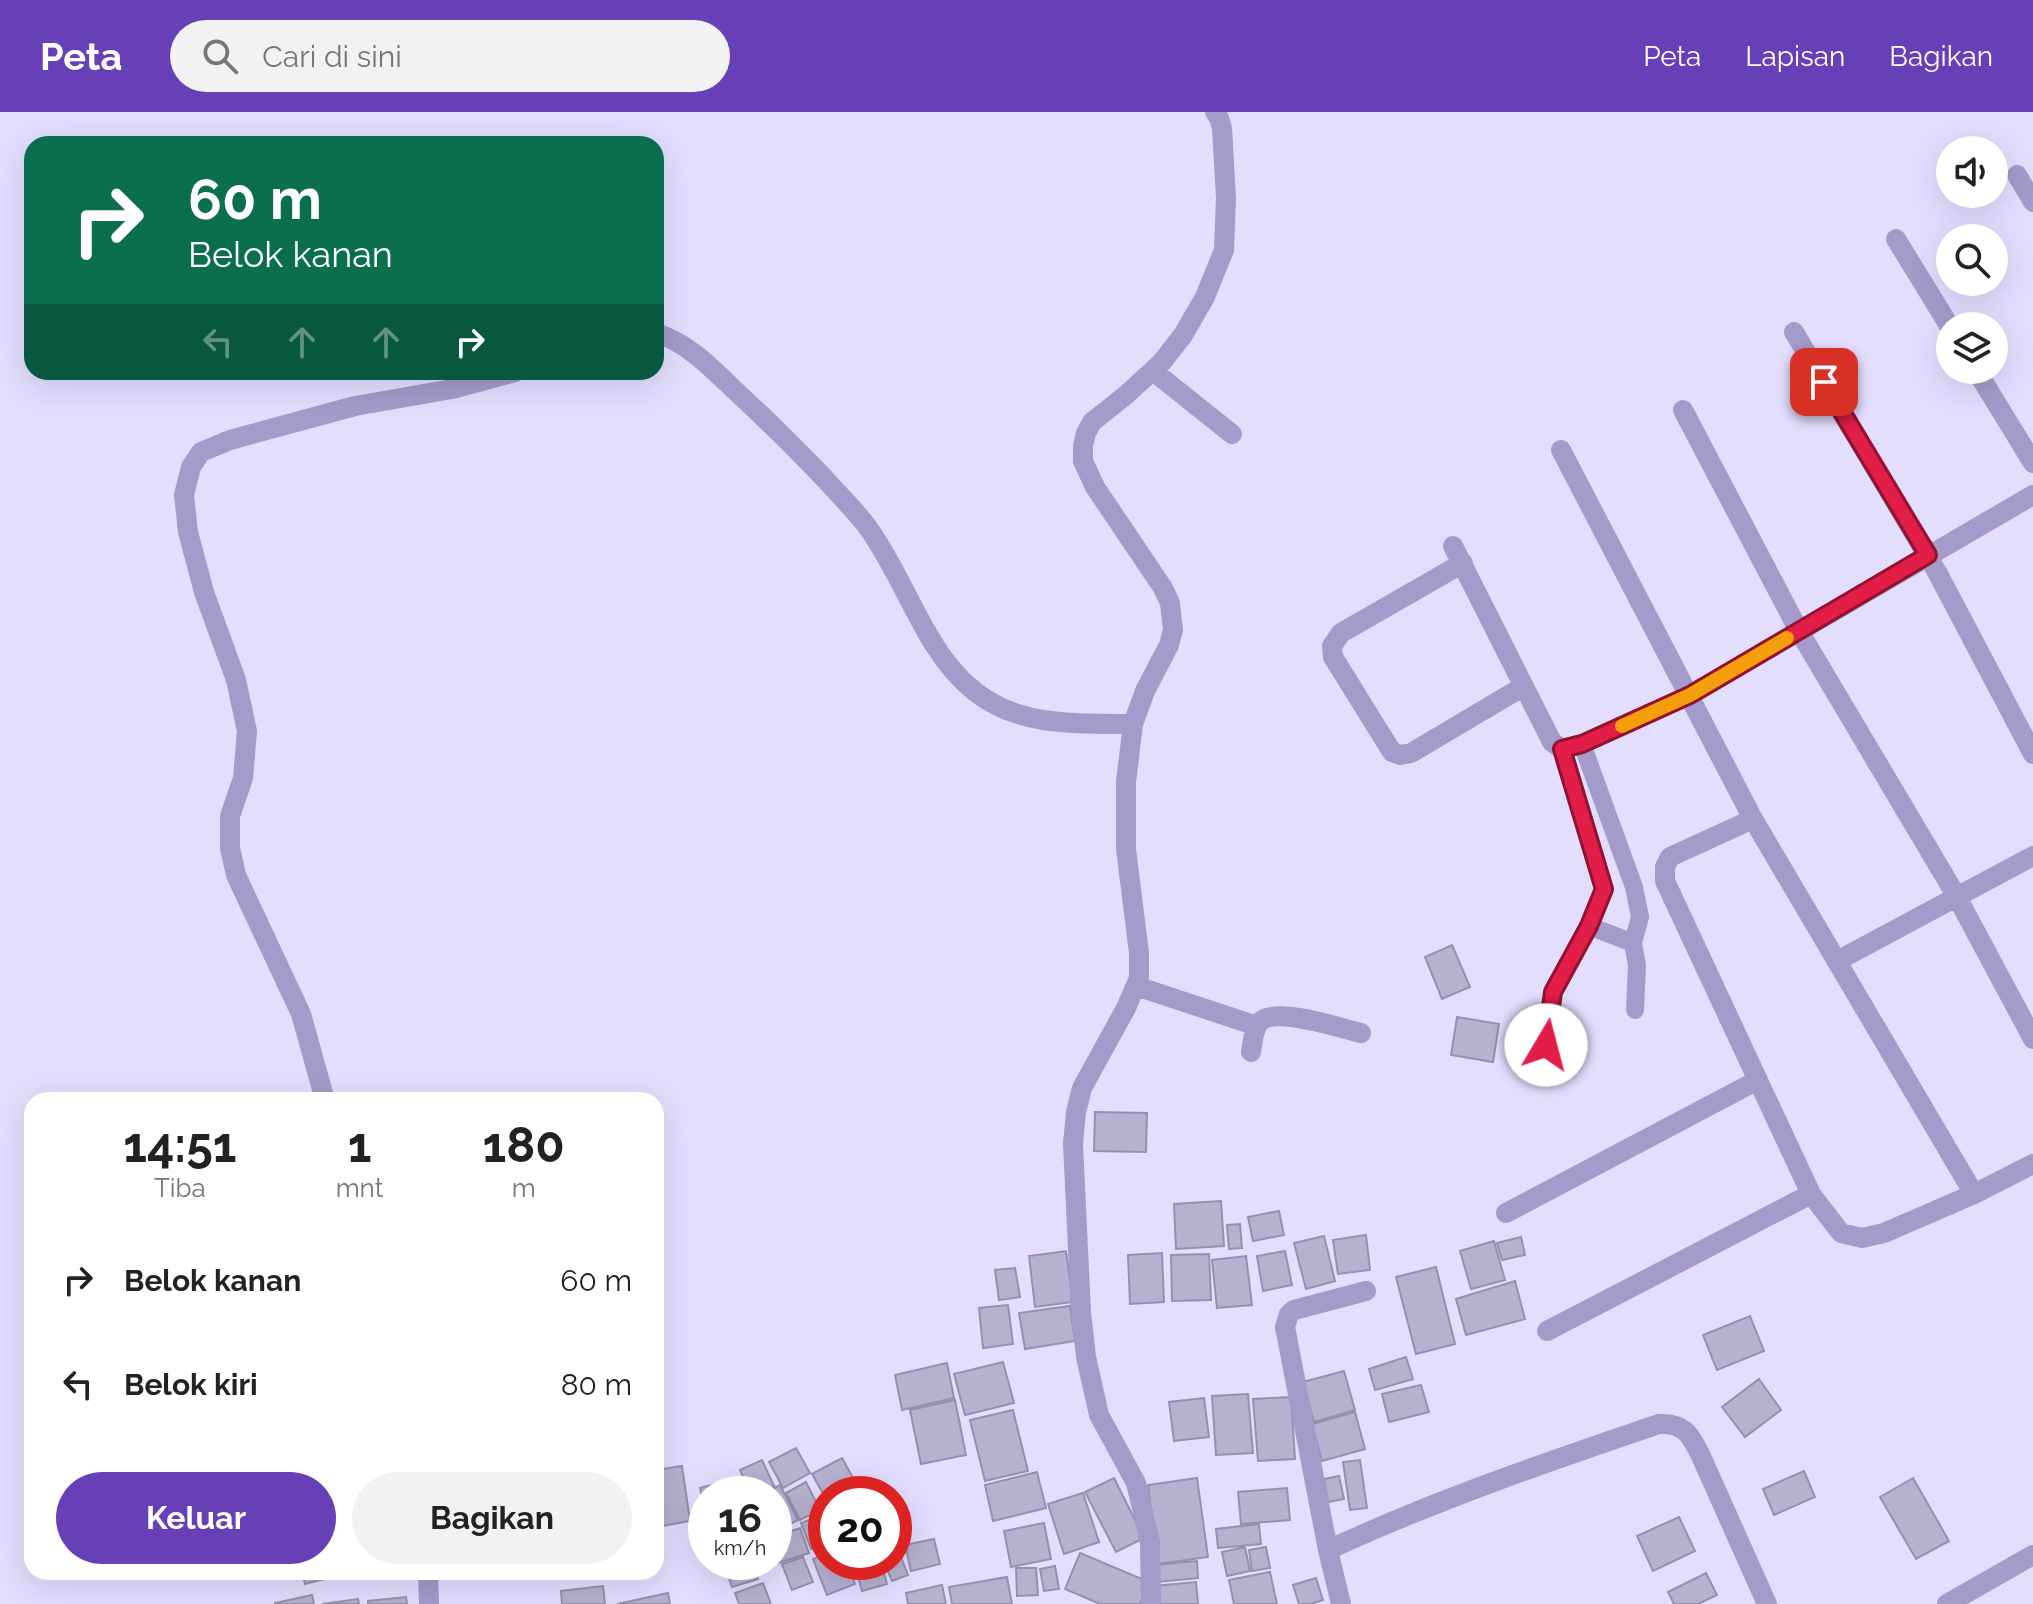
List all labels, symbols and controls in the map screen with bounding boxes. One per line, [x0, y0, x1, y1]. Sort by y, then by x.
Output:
search box [170, 20, 730, 92]
text: Peta [40, 34, 122, 79]
icon: search [198, 34, 242, 78]
text: Cari di sini [262, 39, 402, 74]
text: Peta [1643, 40, 1701, 73]
text: Lapisan [1745, 40, 1845, 73]
text: Bagikan [1889, 40, 1993, 73]
map controls [1936, 136, 2008, 384]
button: sound [1936, 136, 2008, 208]
text: 60 m [188, 166, 322, 232]
icon: right [56, 168, 160, 272]
button: search [1936, 224, 2008, 296]
text: Belok kanan [188, 233, 393, 275]
button: layers [1936, 312, 2008, 384]
icon: left [196, 320, 240, 364]
icon: ahead [280, 320, 324, 364]
icon: ahead [364, 320, 408, 364]
icon: right [448, 320, 492, 364]
pin [1790, 348, 1858, 416]
icon: arrive [1802, 360, 1846, 404]
position arrow [1504, 1003, 1588, 1087]
text: 14:51 [123, 1117, 237, 1173]
text: 1 [348, 1117, 371, 1173]
text: 180 [483, 1117, 565, 1173]
text: Tiba [154, 1173, 206, 1203]
text: mnt [336, 1173, 383, 1203]
text: m [512, 1173, 536, 1203]
icon: right [56, 1258, 100, 1302]
text: Belok kanan [124, 1263, 301, 1298]
text: 60 m [560, 1263, 632, 1298]
icon: left [56, 1362, 100, 1406]
text: Belok kiri [124, 1367, 258, 1402]
text: 80 m [561, 1367, 632, 1402]
button: Keluar [56, 1472, 336, 1564]
button: Bagikan [352, 1472, 632, 1564]
speed limit sign: 20 [808, 1476, 912, 1580]
text: 16 [718, 1494, 762, 1541]
text: km/h [714, 1536, 766, 1560]

